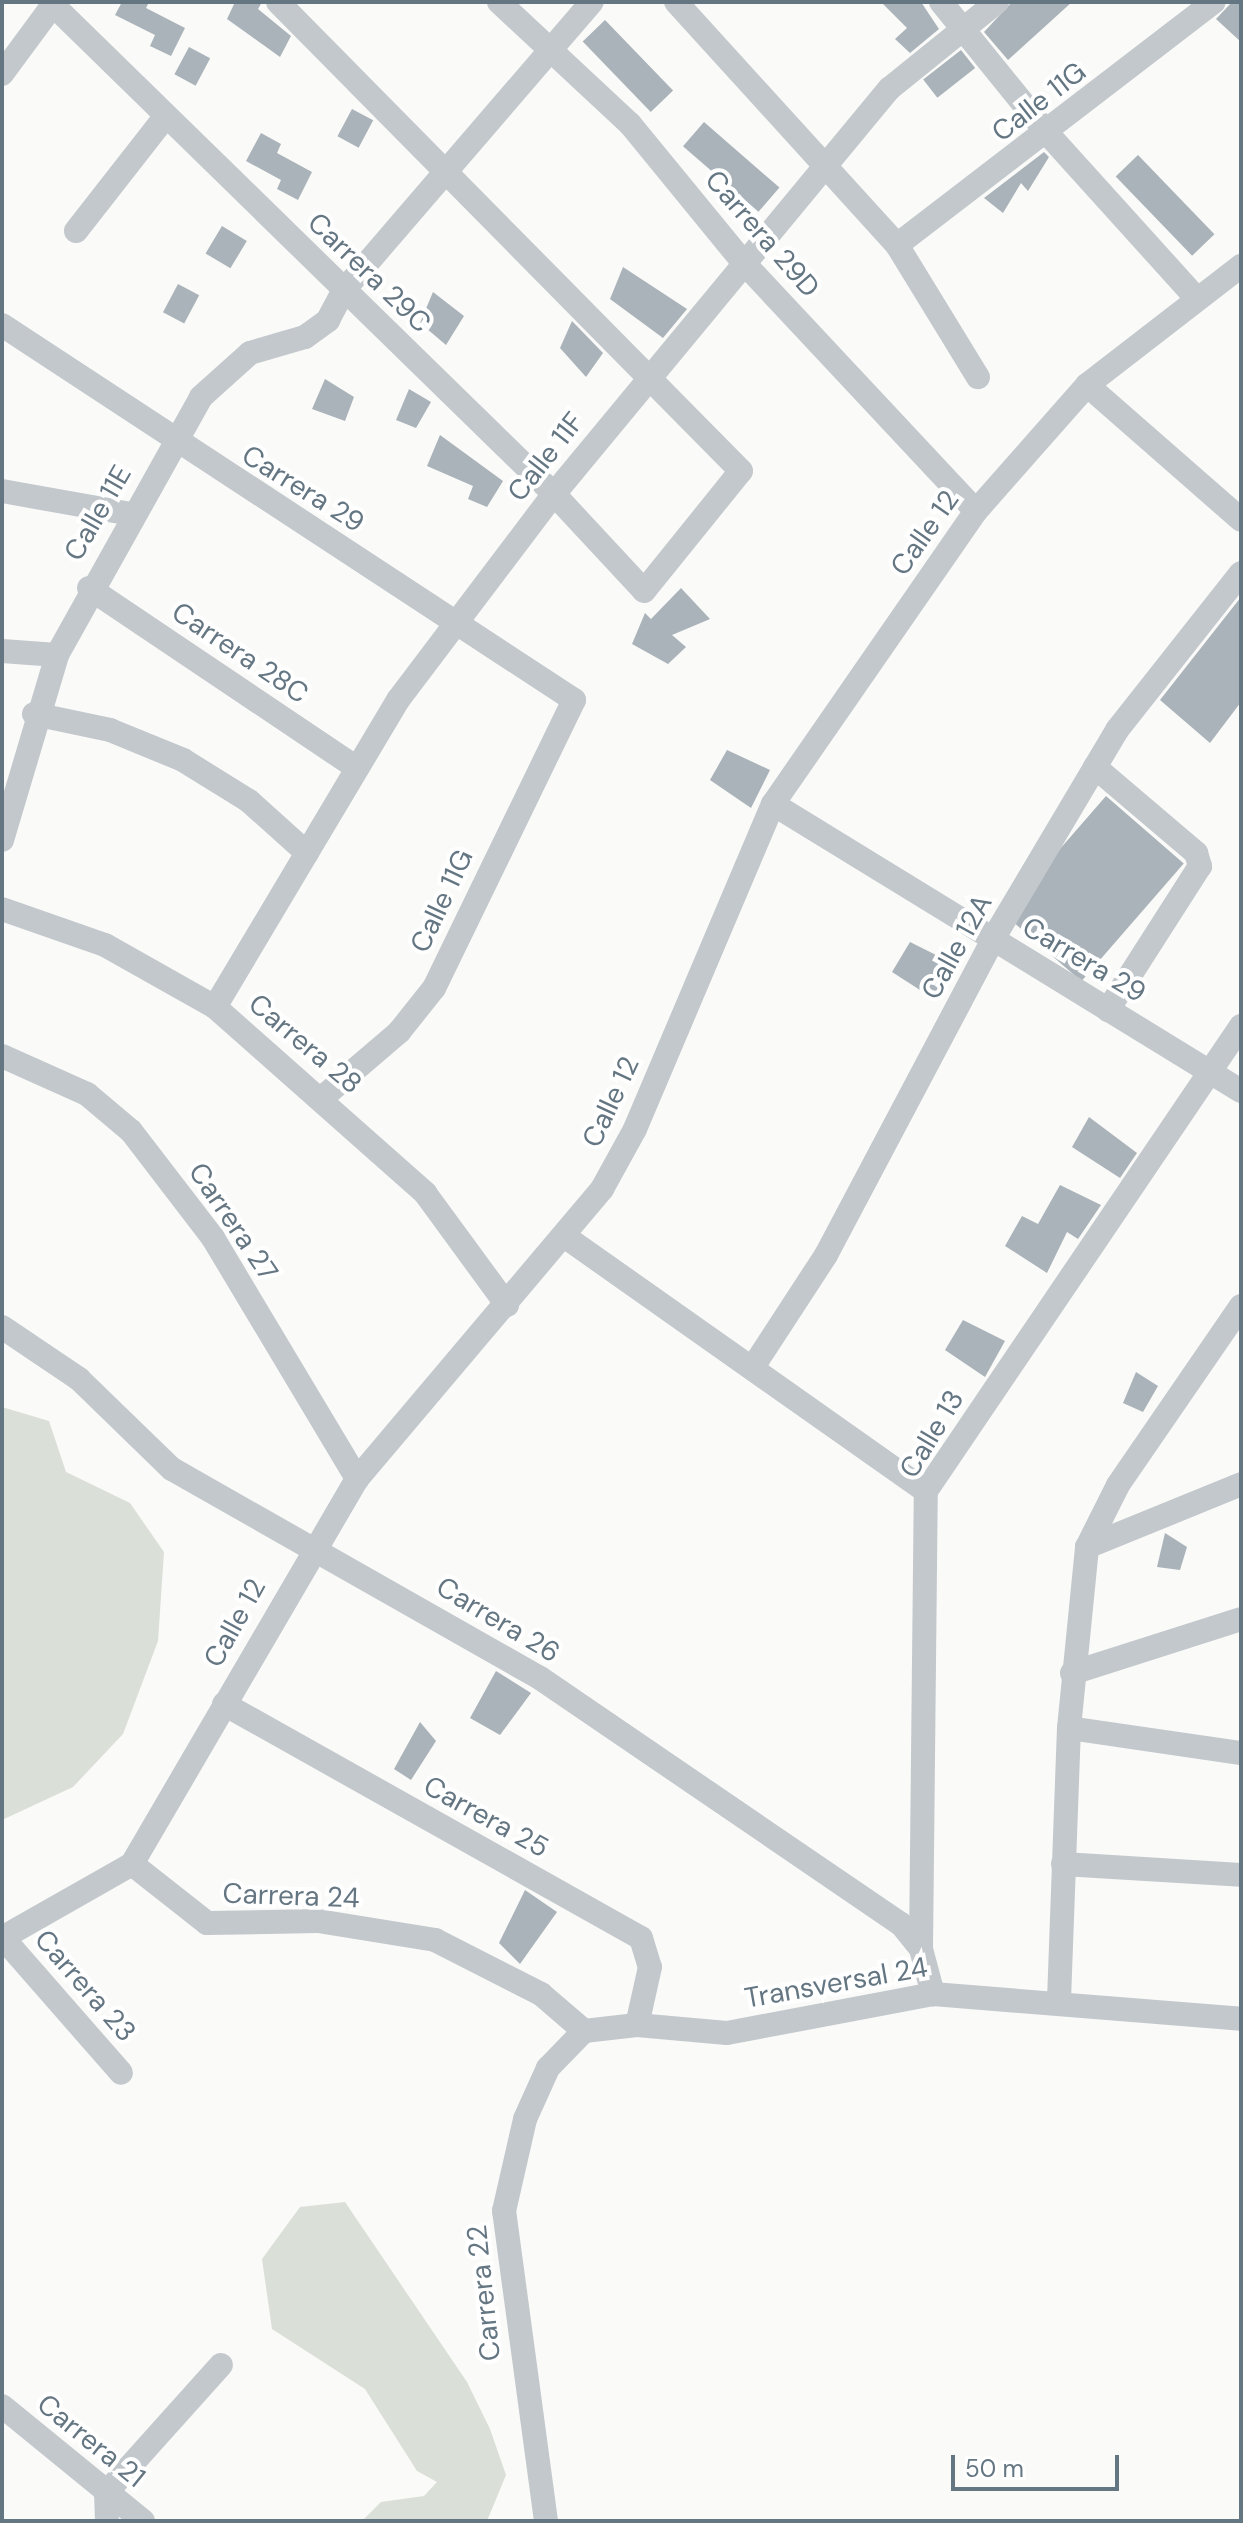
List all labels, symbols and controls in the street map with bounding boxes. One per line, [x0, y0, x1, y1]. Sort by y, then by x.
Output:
street label: Calle 11G [985, 55, 1093, 149]
street label: Carrera 29D [698, 164, 826, 304]
street label: Carrera 29C [301, 206, 437, 340]
street label: Calle 11F [501, 406, 591, 508]
street label: Carrera 29 [236, 438, 370, 540]
street label: Calle 11E [57, 459, 139, 567]
street label: Calle 12 [884, 484, 966, 582]
street label: Carrera 28C [165, 595, 315, 711]
street label: Calle 11G [404, 844, 480, 958]
street label: Calle 12A [915, 889, 999, 1005]
street label: Carrera 29 [1016, 910, 1152, 1010]
street label: Carrera 28 [242, 987, 368, 1101]
street label: Calle 12 [575, 1051, 647, 1153]
street label: Carrera 27 [181, 1157, 285, 1287]
street label: Calle 13 [893, 1384, 971, 1484]
street label: Carrera 26 [430, 1570, 566, 1670]
street label: Calle 12 [197, 1573, 273, 1673]
street label: Carrera 25 [418, 1769, 554, 1865]
street label: Carrera 24 [222, 1877, 360, 1915]
street label: Carrera 23 [27, 1923, 143, 2049]
street label: Transversal 24 [742, 1950, 930, 2016]
street label: Carrera 22 [460, 2223, 508, 2363]
street label: Carrera 21 [30, 2387, 152, 2495]
scale bar [955, 2439, 1123, 2489]
text: 50 m [965, 2453, 1024, 2484]

